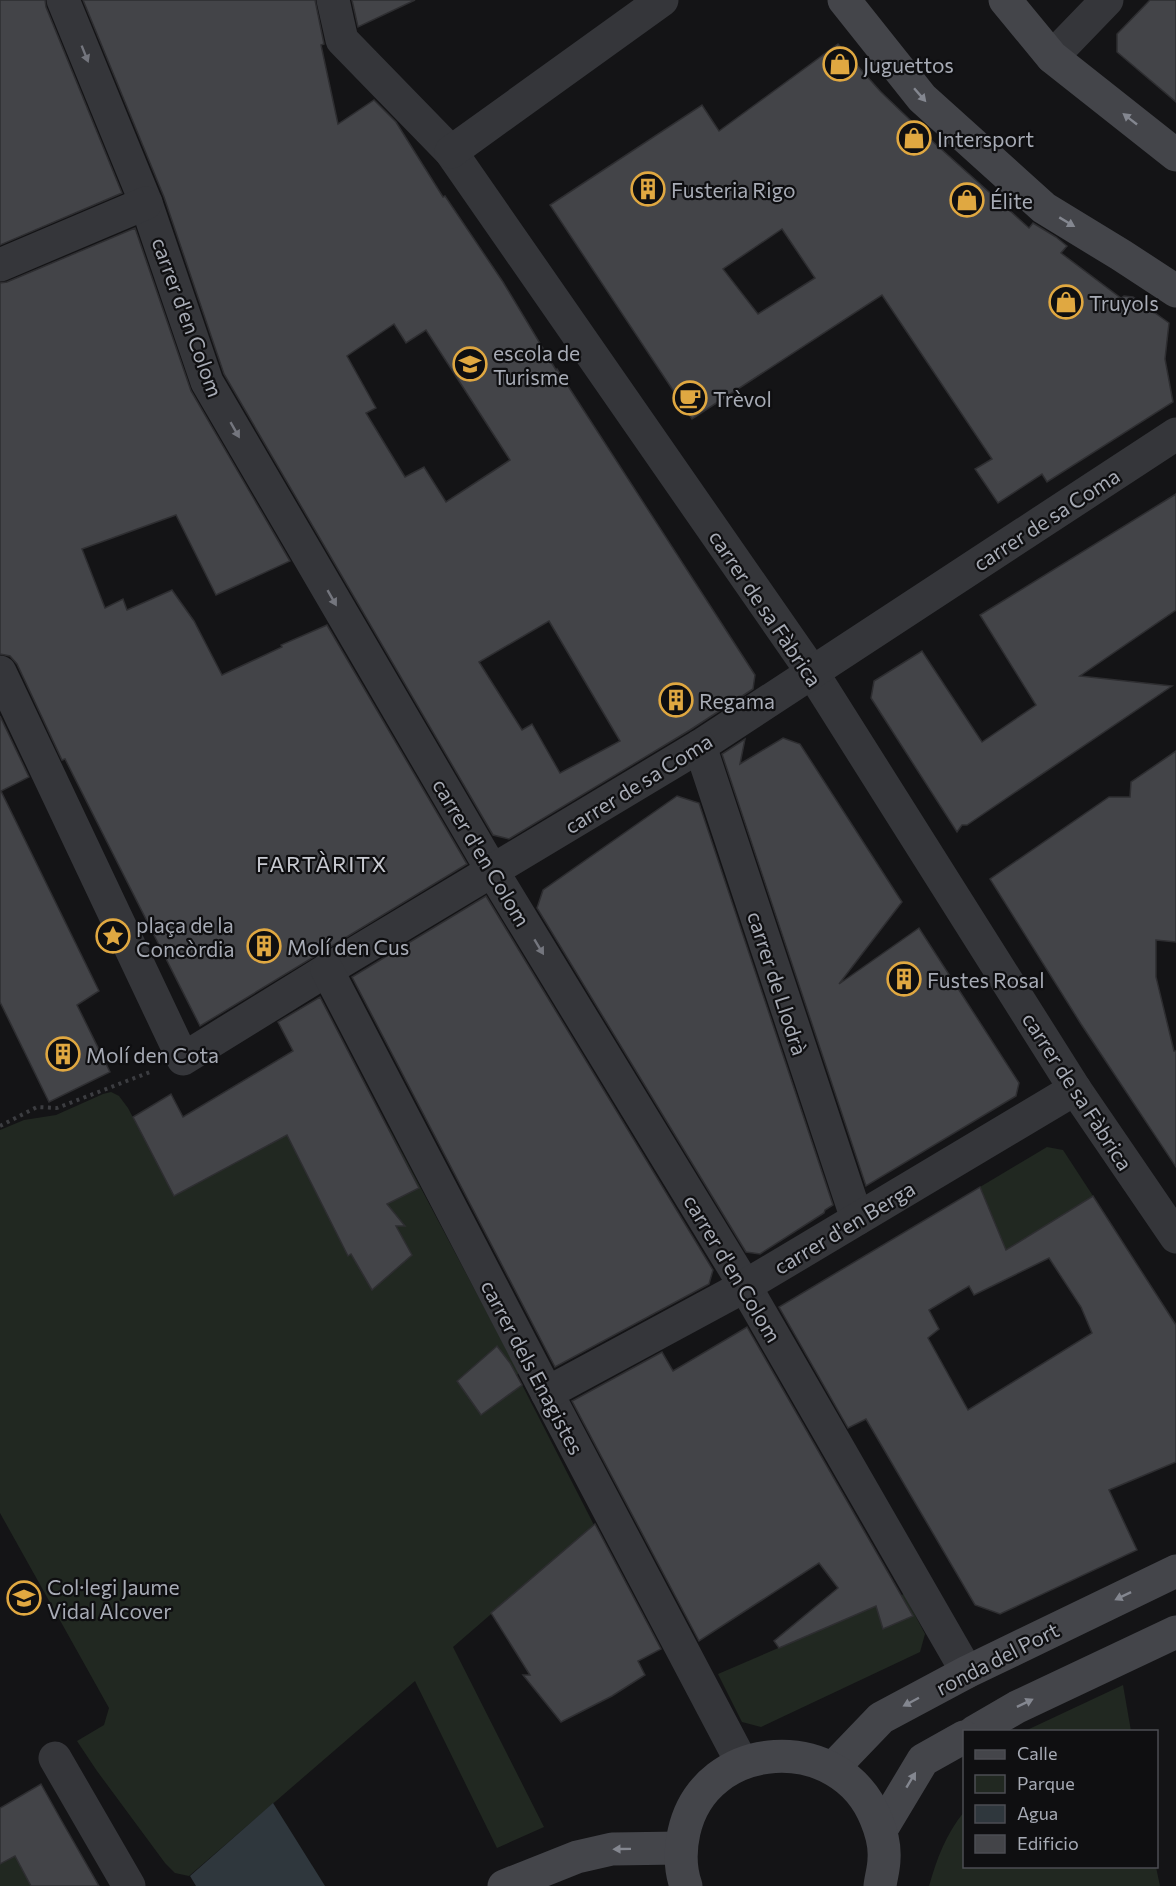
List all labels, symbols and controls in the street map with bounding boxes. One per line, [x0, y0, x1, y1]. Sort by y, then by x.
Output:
one-way arrow [81, 45, 90, 63]
shop icon: Juguettos [822, 46, 858, 82]
place label: Juguettos [863, 52, 954, 77]
one-way arrow [913, 87, 926, 102]
one-way arrow [1122, 112, 1138, 125]
shop icon: Intersport [896, 120, 932, 156]
place label: Intersport [937, 126, 1034, 151]
building icon: Fusteria Rigo [630, 171, 666, 207]
place label: Fusteria Rigo [671, 177, 795, 202]
shop icon: Élite [949, 182, 985, 218]
place label: Élite [990, 188, 1033, 213]
one-way arrow [1059, 216, 1075, 227]
street label: carrer d'en Colom [148, 234, 228, 400]
shop icon: Truyols [1048, 284, 1084, 320]
place label: Truyols [1089, 290, 1159, 315]
place label: escola de Turisme [493, 340, 580, 389]
school or university icon: escola de Turisme [452, 346, 488, 382]
cafe icon: Trèvol [672, 380, 708, 416]
place label: Trèvol [713, 386, 772, 411]
one-way arrow [229, 422, 240, 438]
street label: carrer de sa Coma [968, 462, 1124, 576]
street label: carrer de sa Fàbrica [704, 525, 828, 691]
one-way arrow [327, 590, 338, 606]
building icon: Regama [658, 682, 694, 718]
place label: Regama [699, 688, 775, 713]
street label: carrer de sa Coma [560, 728, 716, 838]
street label: carrer d'en Colom [428, 774, 536, 930]
district label: FARTÀRITX [256, 850, 388, 877]
street label: carrer de Llodrà [743, 908, 813, 1058]
place label: plaça de la Concòrdia [136, 912, 234, 961]
place icon: plaça de la Concòrdia [95, 918, 131, 954]
building icon: Molí den Cus [246, 928, 282, 964]
place label: Molí den Cus [287, 934, 409, 959]
one-way arrow [533, 939, 544, 955]
building icon: Fustes Rosal [886, 961, 922, 997]
place label: Fustes Rosal [927, 967, 1045, 992]
street label: carrer de sa Fàbrica [1018, 1007, 1138, 1175]
building icon: Molí den Cota [45, 1036, 81, 1072]
place label: Molí den Cota [86, 1042, 219, 1067]
street label: carrer d'en Berga [769, 1175, 919, 1279]
street label: carrer d'en Colom [679, 1190, 787, 1346]
street label: carrer dels Enagistes [476, 1275, 590, 1459]
place label: Col·legi Jaume Vidal Alcover [47, 1574, 180, 1623]
school or university icon: Col·legi Jaume Vidal Alcover [6, 1580, 42, 1616]
one-way arrow [1115, 1592, 1132, 1601]
street label: ronda del Port [931, 1616, 1063, 1700]
one-way arrow [902, 1697, 919, 1707]
one-way arrow [1016, 1699, 1033, 1708]
legend [963, 1730, 1158, 1868]
text: Calle [1017, 1742, 1057, 1764]
one-way arrow [905, 1772, 916, 1788]
text: Parque [1017, 1772, 1075, 1794]
text: Agua [1017, 1802, 1058, 1824]
text: Edificio [1017, 1832, 1079, 1854]
one-way arrow [613, 1844, 632, 1854]

